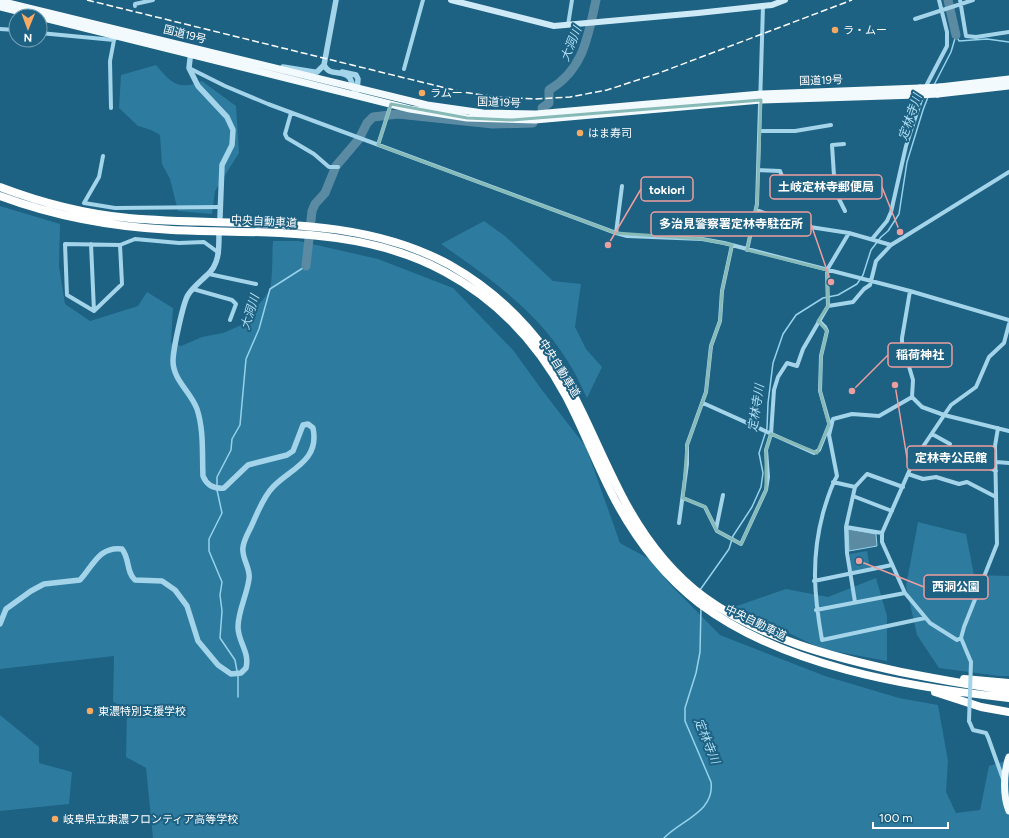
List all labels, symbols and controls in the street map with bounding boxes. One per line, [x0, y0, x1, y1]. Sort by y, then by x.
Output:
north arrow [8, 8, 48, 48]
street label: 国道19号 [162, 23, 208, 46]
water label: 大洞川 [558, 23, 585, 63]
place label: ラ・ムー [843, 24, 887, 37]
marker: ラ・ムー [830, 25, 840, 35]
text: N [23, 31, 32, 44]
street label: 国道19号 [799, 73, 843, 88]
place label: ラムー [430, 87, 463, 100]
marker: ラムー [417, 88, 427, 98]
water label: 定林寺川 [896, 90, 925, 142]
street label: 国道19号 [477, 95, 521, 110]
place label: はま寿司 [588, 127, 632, 140]
marker: はま寿司 [575, 128, 585, 138]
callout: 土岐定林寺郵便局 [770, 175, 882, 199]
callout: tokiori [641, 177, 693, 201]
text: 土岐定林寺郵便局 [778, 180, 874, 194]
text: tokiori [649, 183, 685, 197]
callout: 多治見警察署定林寺駐在所 [651, 212, 811, 236]
street label: 中央自動車道 [231, 213, 297, 230]
text: 多治見警察署定林寺駐在所 [659, 217, 803, 231]
water label: 大洞川 [238, 291, 263, 331]
street label: 中央自動車道 [537, 337, 583, 400]
callout: 稲荷神社 [888, 343, 952, 367]
text: 稲荷神社 [896, 348, 944, 362]
water label: 定林寺川 [745, 381, 767, 433]
callout: 定林寺公民館 [907, 446, 995, 470]
text: 定林寺公民館 [915, 451, 987, 465]
callout: 西洞公園 [924, 575, 988, 599]
text: 西洞公園 [932, 580, 980, 594]
street label: 中央自動車道 [723, 602, 788, 643]
place label: 東濃特別支援学校 [98, 705, 186, 718]
marker: 東濃特別支援学校 [85, 706, 95, 716]
water label: 定林寺川 [692, 716, 723, 768]
scale bar [873, 804, 948, 830]
text: 100 m [879, 811, 913, 825]
place label: 岐阜県立東濃フロンティア高等学校 [63, 813, 238, 826]
marker: 岐阜県立東濃フロンティア高等学校 [50, 814, 60, 824]

